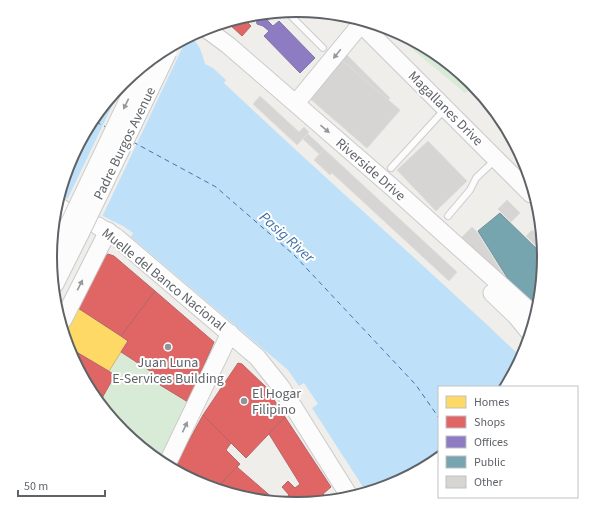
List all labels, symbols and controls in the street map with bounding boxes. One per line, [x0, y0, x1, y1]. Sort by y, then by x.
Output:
one-way arrow [332, 48, 341, 59]
street label: Magallanes Drive [403, 67, 487, 151]
street label: Padre Burgos Avenue [89, 84, 161, 203]
one-way arrow [123, 98, 129, 109]
one-way arrow [320, 124, 330, 134]
street label: Riverside Drive [331, 134, 410, 206]
water label: Pasig River [255, 207, 319, 268]
street label: Muelle del Banco Nacional [97, 224, 230, 336]
one-way arrow [77, 279, 83, 291]
marker: Juan Luna E-Services Building [163, 342, 173, 352]
place label: Juan Luna E-Services Building [112, 353, 224, 389]
place label: El Hogar Filipino [252, 384, 301, 420]
legend [438, 386, 578, 498]
text: Homes [474, 394, 509, 411]
marker: El Hogar Filipino [239, 396, 249, 406]
text: Shops [474, 414, 505, 431]
one-way arrow [182, 421, 188, 432]
text: Offices [474, 434, 508, 451]
text: Public [474, 454, 506, 471]
scale bar [18, 472, 105, 498]
text: Other [474, 474, 504, 491]
text: 50 m [24, 478, 48, 495]

